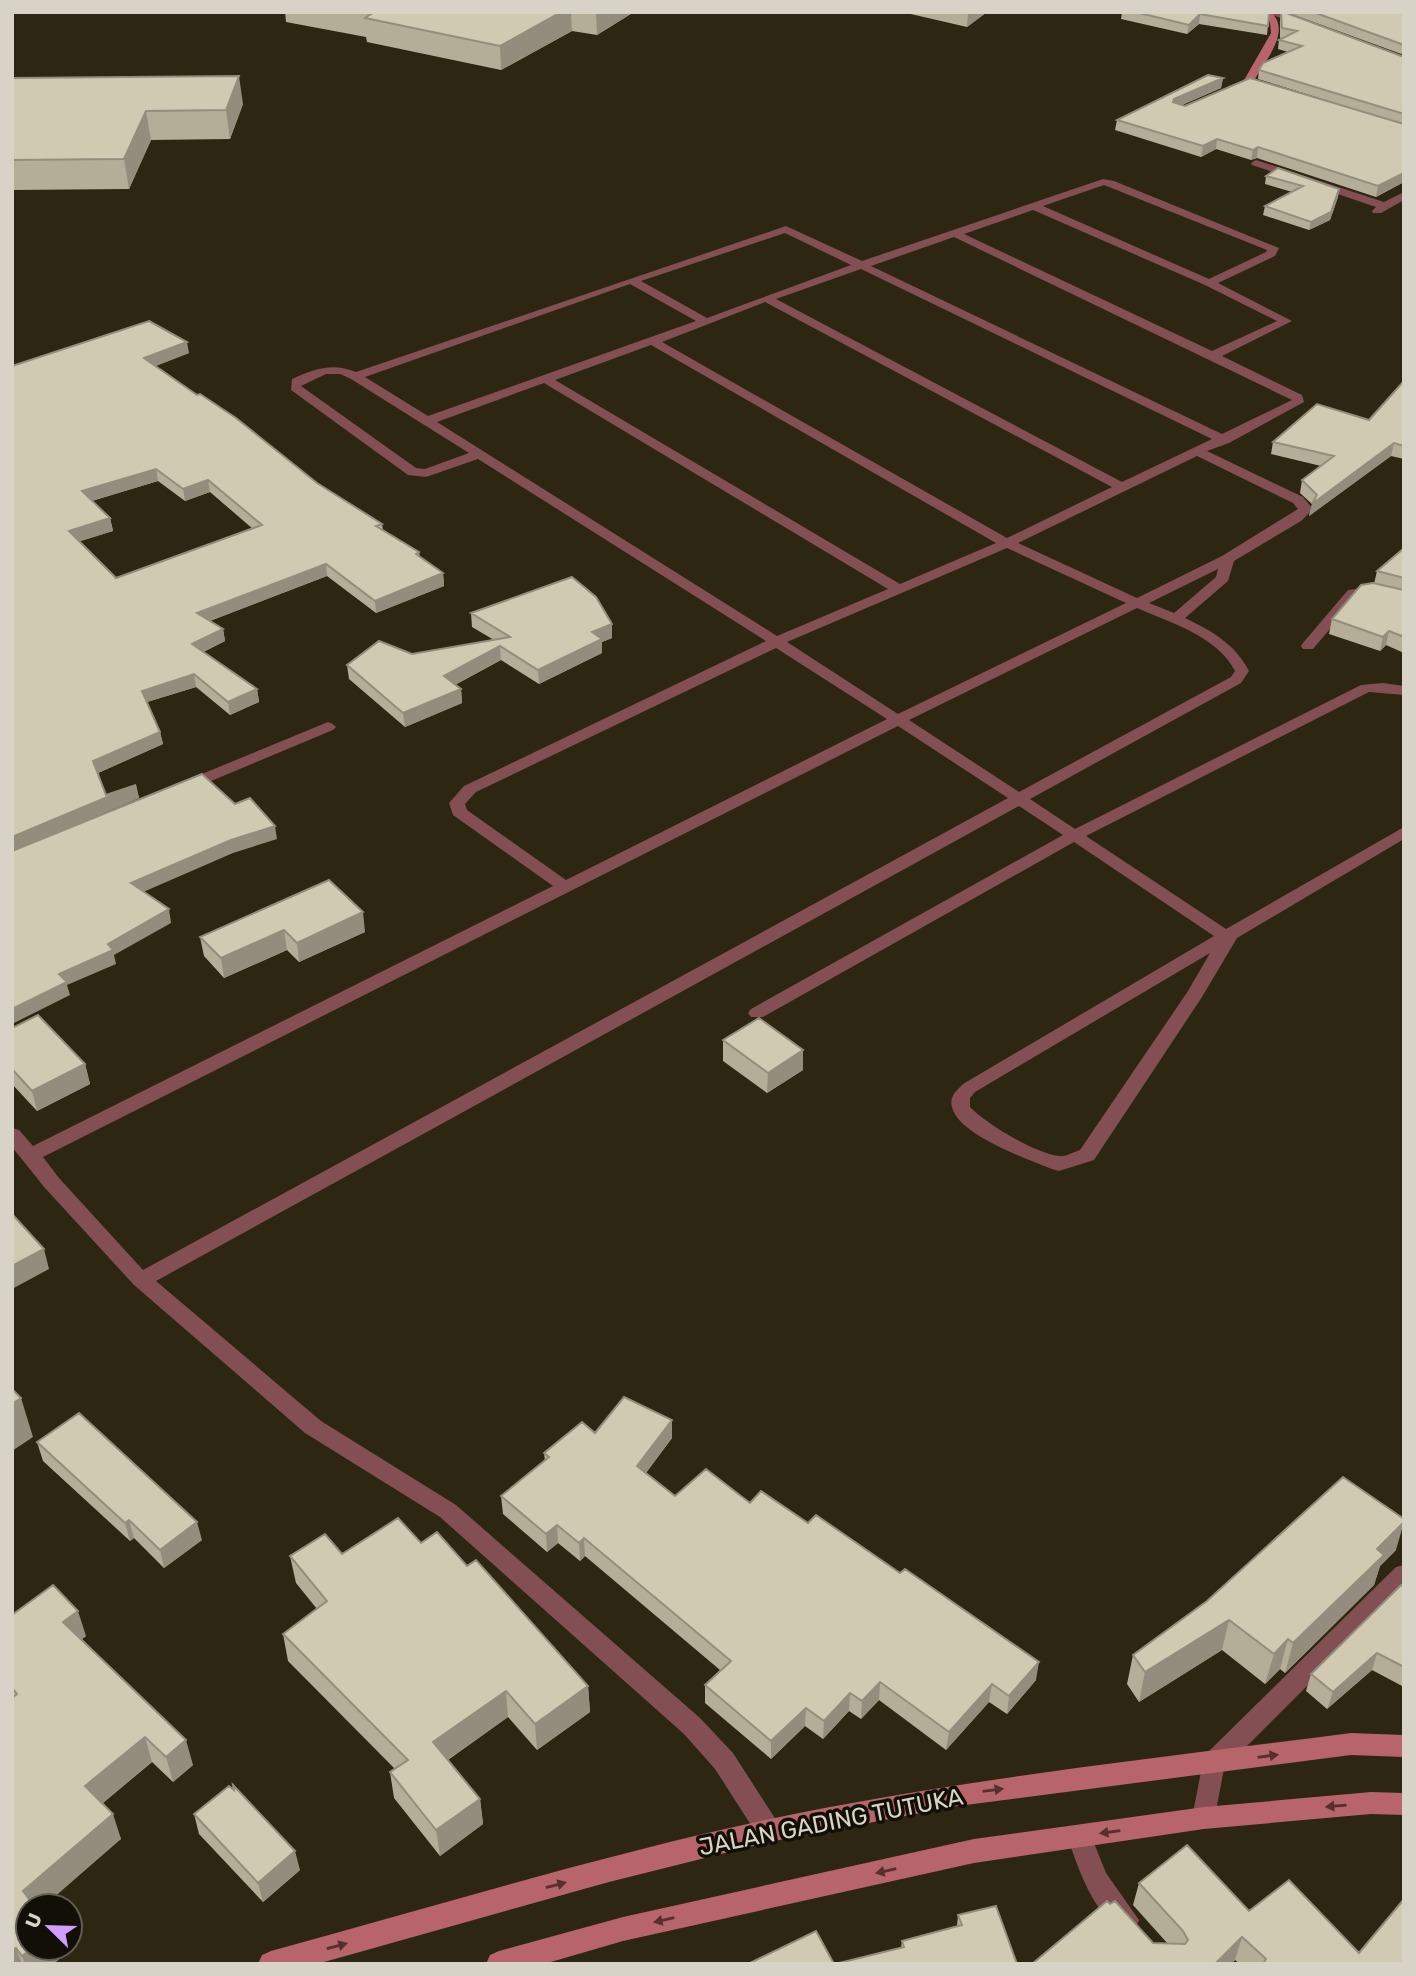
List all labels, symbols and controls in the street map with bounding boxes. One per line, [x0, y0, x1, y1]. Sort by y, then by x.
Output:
one-way arrow [1257, 1751, 1279, 1762]
street label: JALAN GADING TUTUKA [697, 1783, 965, 1861]
one-way arrow [983, 1785, 1005, 1796]
one-way arrow [1324, 1801, 1346, 1812]
one-way arrow [1099, 1827, 1121, 1838]
one-way arrow [875, 1865, 897, 1876]
one-way arrow [545, 1879, 567, 1890]
north arrow [14, 1892, 84, 1962]
text: U [21, 1910, 47, 1931]
one-way arrow [653, 1915, 675, 1926]
one-way arrow [326, 1940, 347, 1950]

